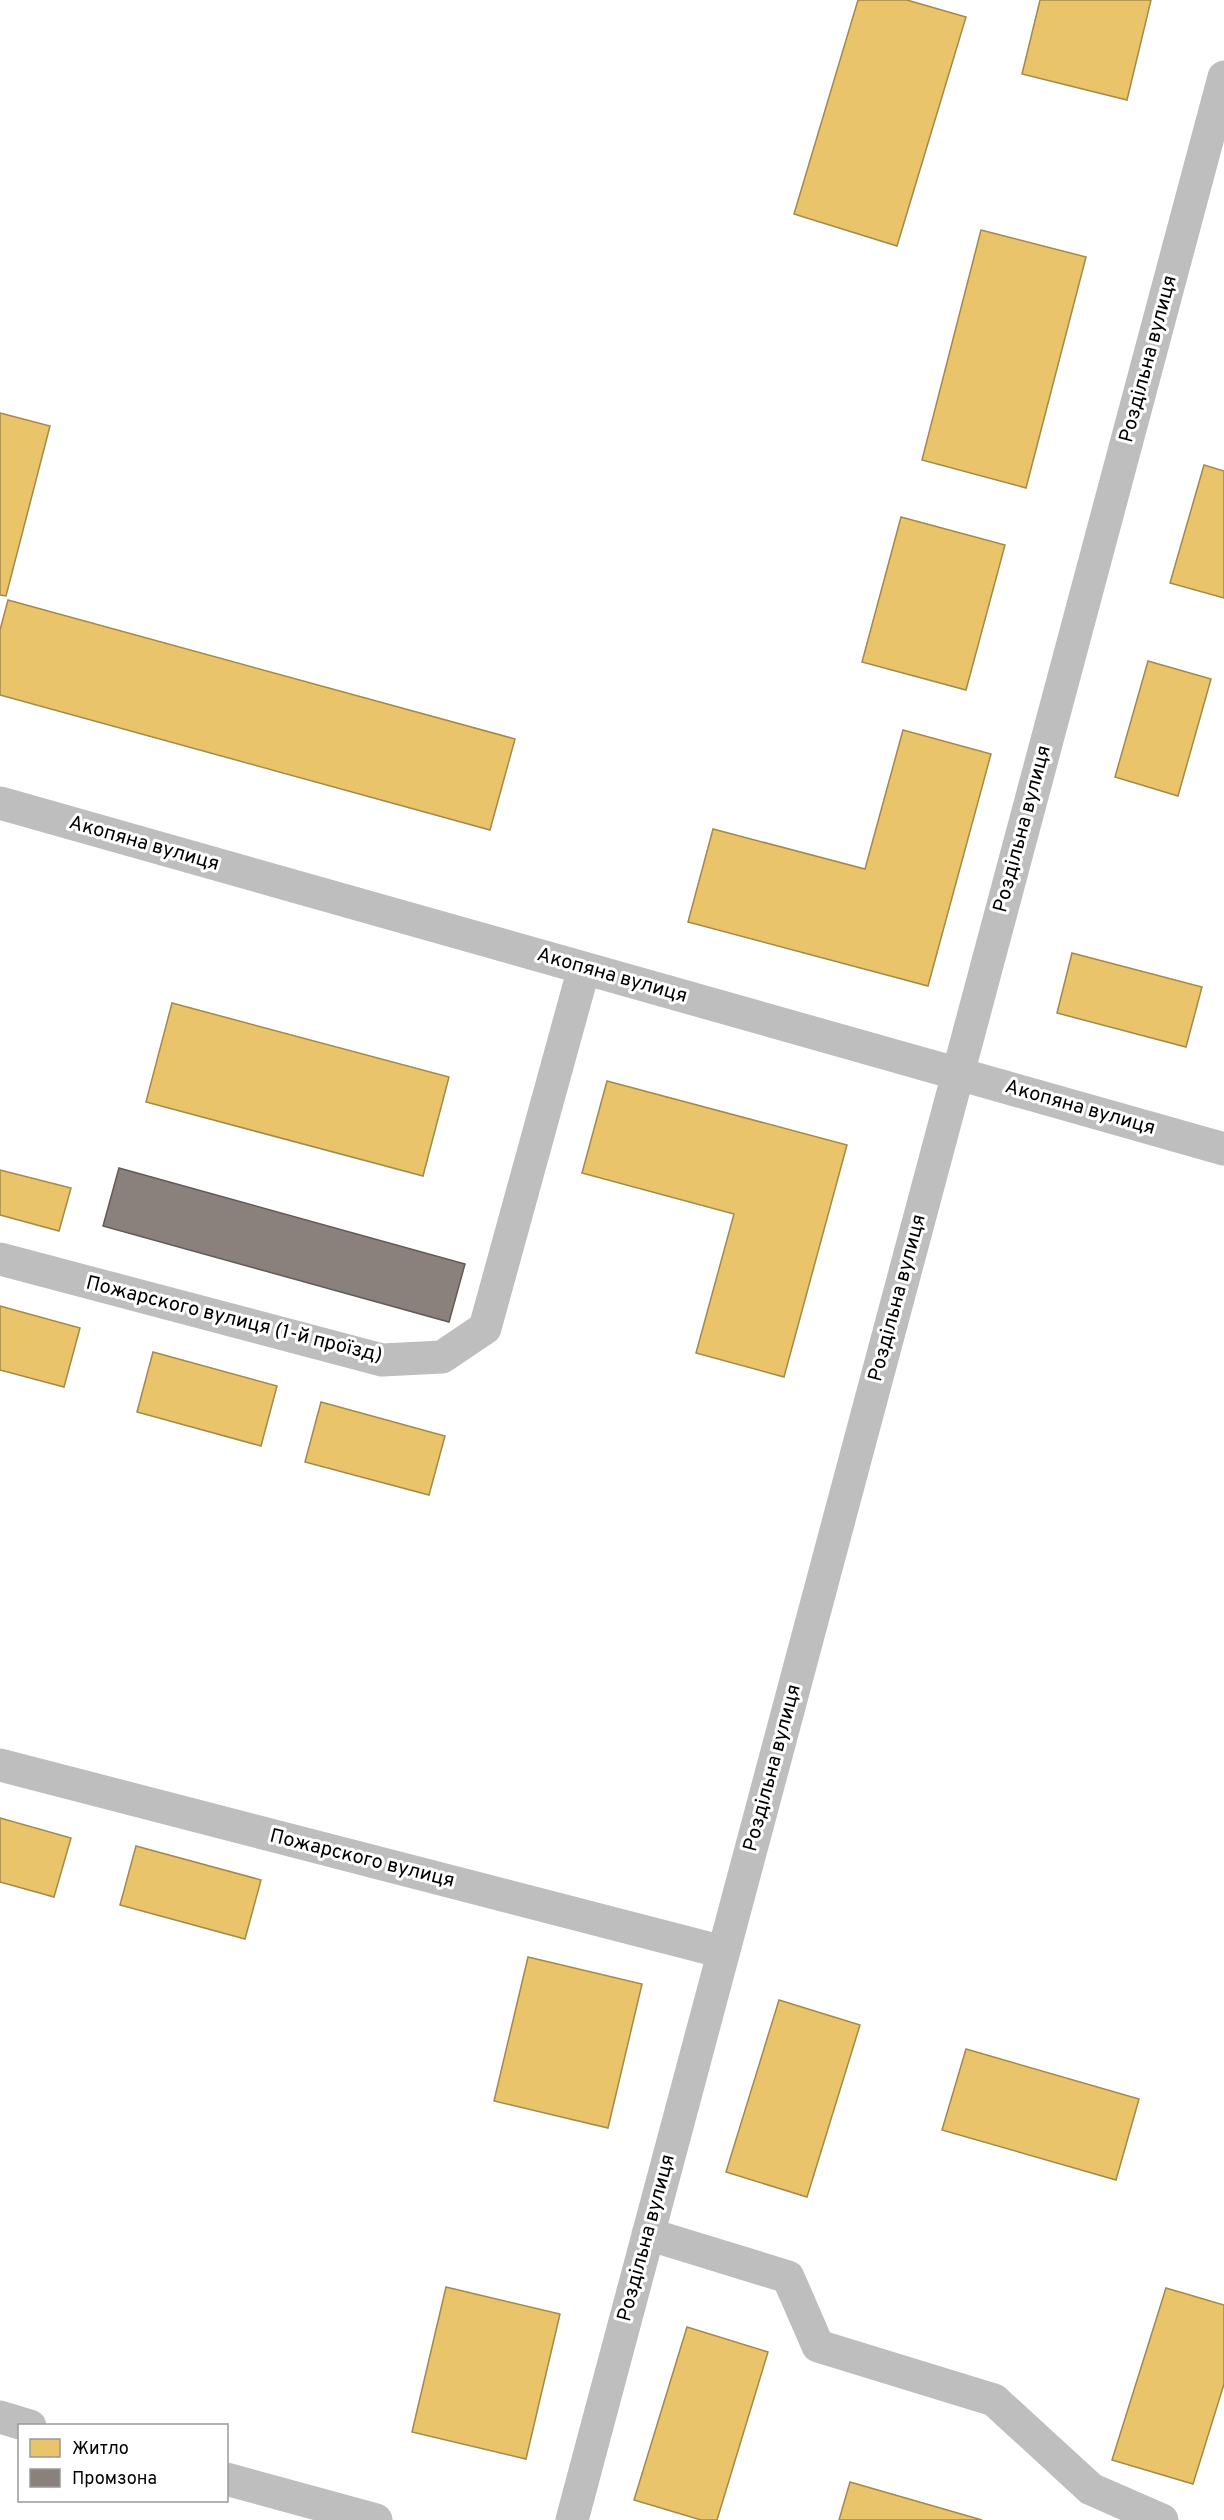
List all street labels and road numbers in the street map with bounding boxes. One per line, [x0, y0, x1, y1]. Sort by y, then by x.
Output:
street label: Роздільна вулиця [1114, 273, 1184, 445]
street label: Роздільна вулиця [988, 743, 1058, 915]
street label: Акопяна вулиця [66, 810, 222, 878]
street label: Акопяна вулиця [534, 942, 690, 1010]
street label: Акопяна вулиця [1002, 1074, 1158, 1142]
street label: Роздільна вулиця [863, 1212, 933, 1384]
street label: Пожарского вулиця (1-й проїзд) [83, 1271, 385, 1369]
street label: Роздільна вулиця [738, 1682, 808, 1854]
street label: Пожарского вулиця [267, 1823, 457, 1895]
street label: Роздільна вулиця [612, 2152, 682, 2324]

